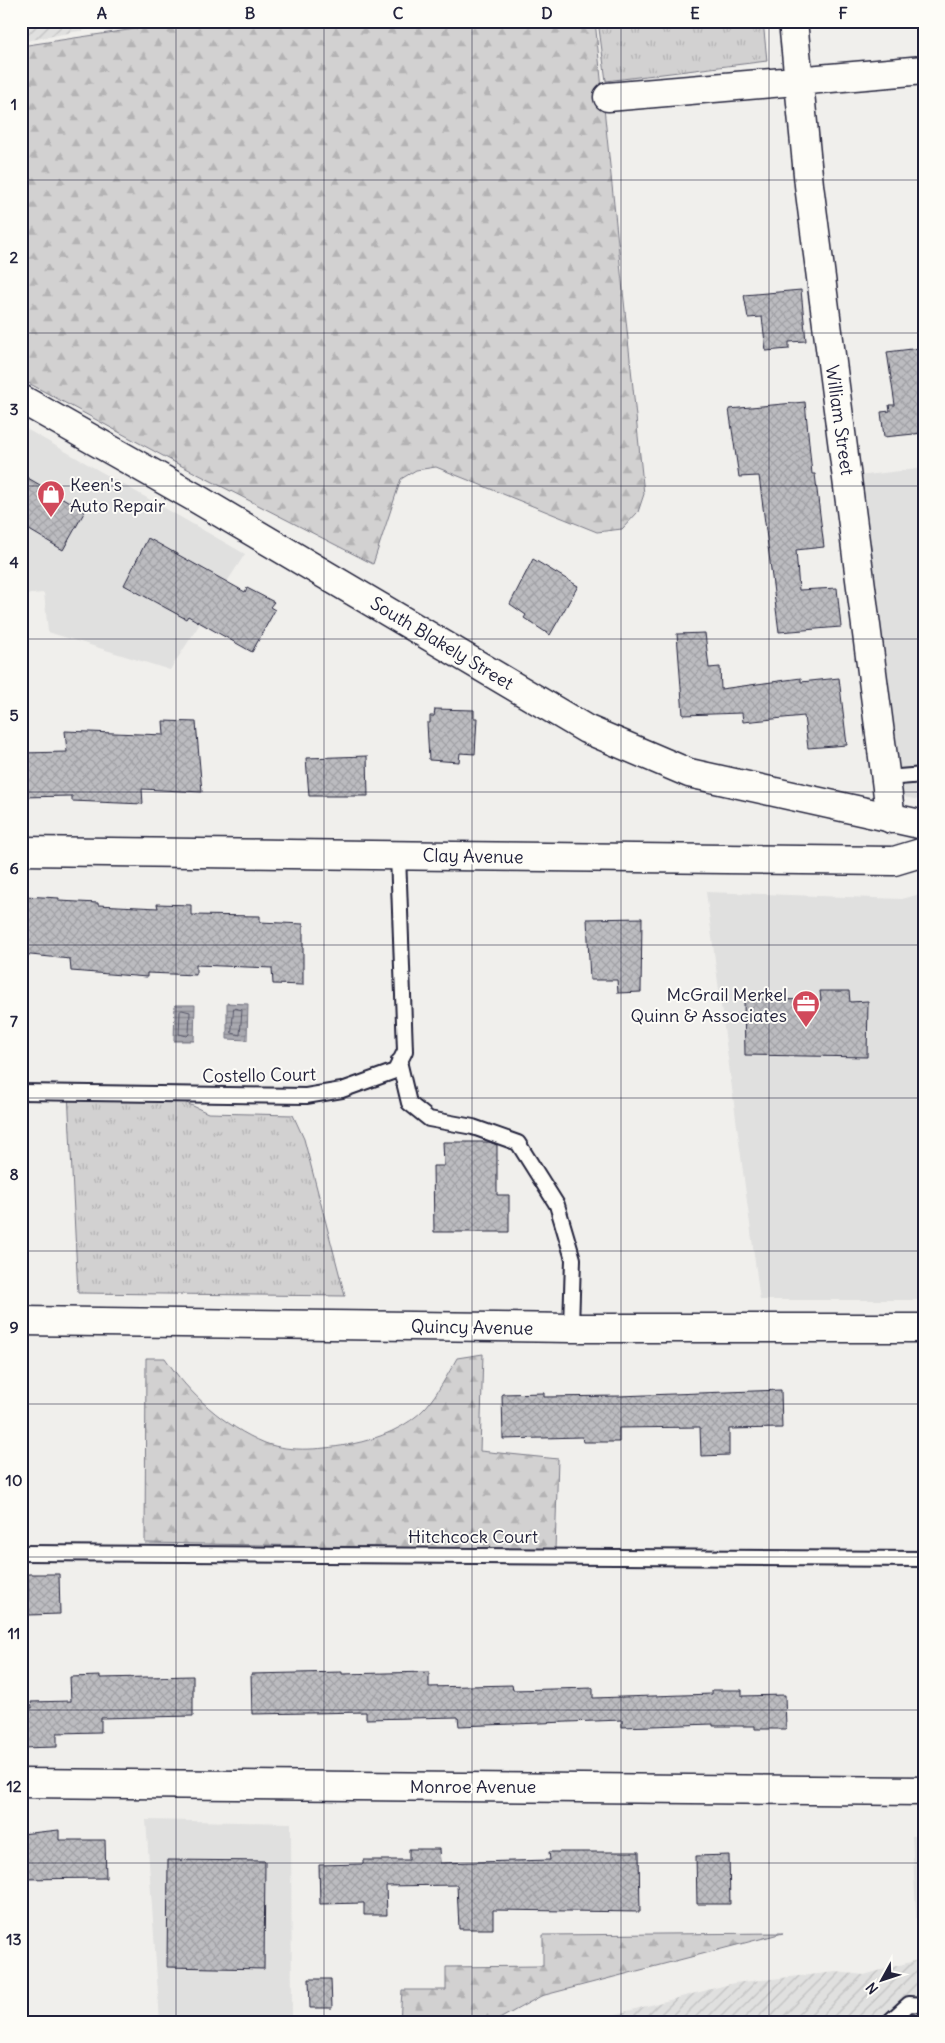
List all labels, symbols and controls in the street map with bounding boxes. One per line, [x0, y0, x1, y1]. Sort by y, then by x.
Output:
text: A [97, 3, 107, 23]
text: B [245, 3, 256, 23]
text: C [393, 3, 404, 23]
text: D [541, 3, 553, 23]
text: E [690, 3, 700, 23]
text: F [838, 3, 848, 23]
text: 1 [11, 94, 17, 114]
text: 2 [10, 247, 19, 267]
street label: William Street [821, 363, 859, 477]
text: 3 [9, 399, 19, 419]
place label: Keen's Auto Repair [70, 473, 166, 517]
shop icon: Keen's Auto Repair [36, 479, 66, 518]
text: 4 [9, 552, 19, 572]
street label: South Blakely Street [366, 591, 518, 695]
text: 5 [9, 705, 19, 725]
street label: Clay Avenue [422, 844, 524, 868]
text: 6 [9, 858, 19, 878]
place label: McGrail Merkel Quinn & Associates [630, 983, 787, 1027]
office icon: McGrail Merkel Quinn & Associates [791, 989, 821, 1028]
text: 7 [10, 1011, 18, 1031]
street label: Costello Court [202, 1063, 316, 1087]
text: 8 [9, 1164, 19, 1184]
street label: Quincy Avenue [411, 1314, 533, 1340]
text: 9 [9, 1317, 19, 1337]
text: 10 [6, 1470, 22, 1490]
street label: Hitchcock Court [408, 1525, 538, 1548]
text: 11 [8, 1623, 20, 1643]
street label: Monroe Avenue [410, 1775, 536, 1798]
text: 12 [6, 1776, 22, 1796]
text: 13 [6, 1929, 22, 1949]
north arrow [858, 1956, 908, 2006]
text: N [862, 1979, 882, 1998]

